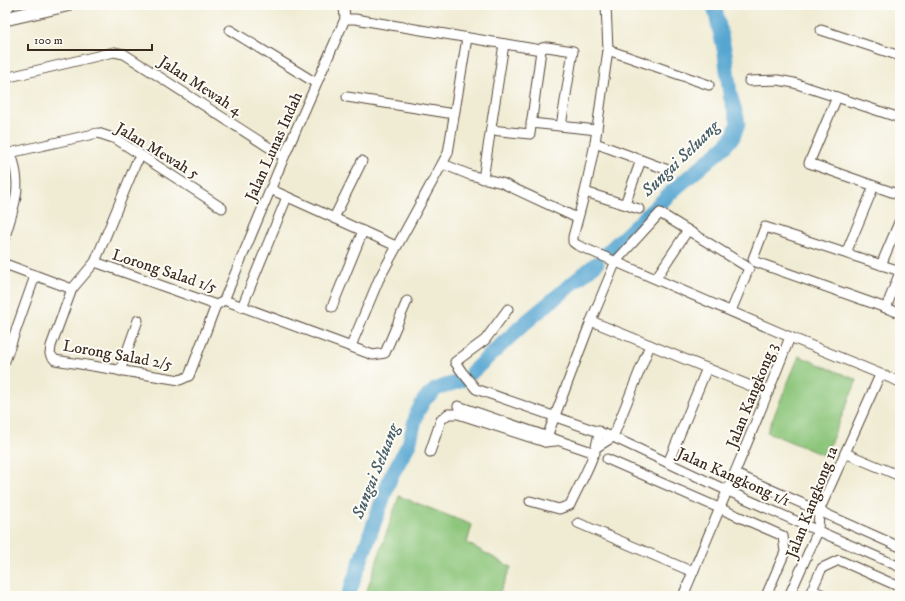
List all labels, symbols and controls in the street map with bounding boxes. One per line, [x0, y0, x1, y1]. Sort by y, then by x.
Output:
scale bar [28, 26, 152, 52]
text: 100 m [34, 33, 63, 48]
street label: Jalan Mewah 4 [153, 50, 247, 121]
street label: Jalan Lunas Indah [240, 88, 307, 206]
water label: Sungai Seluang [636, 115, 726, 202]
street label: Jalan Mewah 5 [110, 117, 203, 184]
street label: Lorong Salad 1/5 [110, 245, 220, 297]
street label: Lorong Salad 2/5 [61, 336, 174, 374]
street label: Jalan Kangkong 3 [721, 340, 782, 453]
water label: Sungai Seluang [347, 419, 406, 523]
street label: Jalan Kangkong 1/1 [672, 442, 793, 511]
street label: Jalan Kangkong 1a [781, 443, 843, 563]

